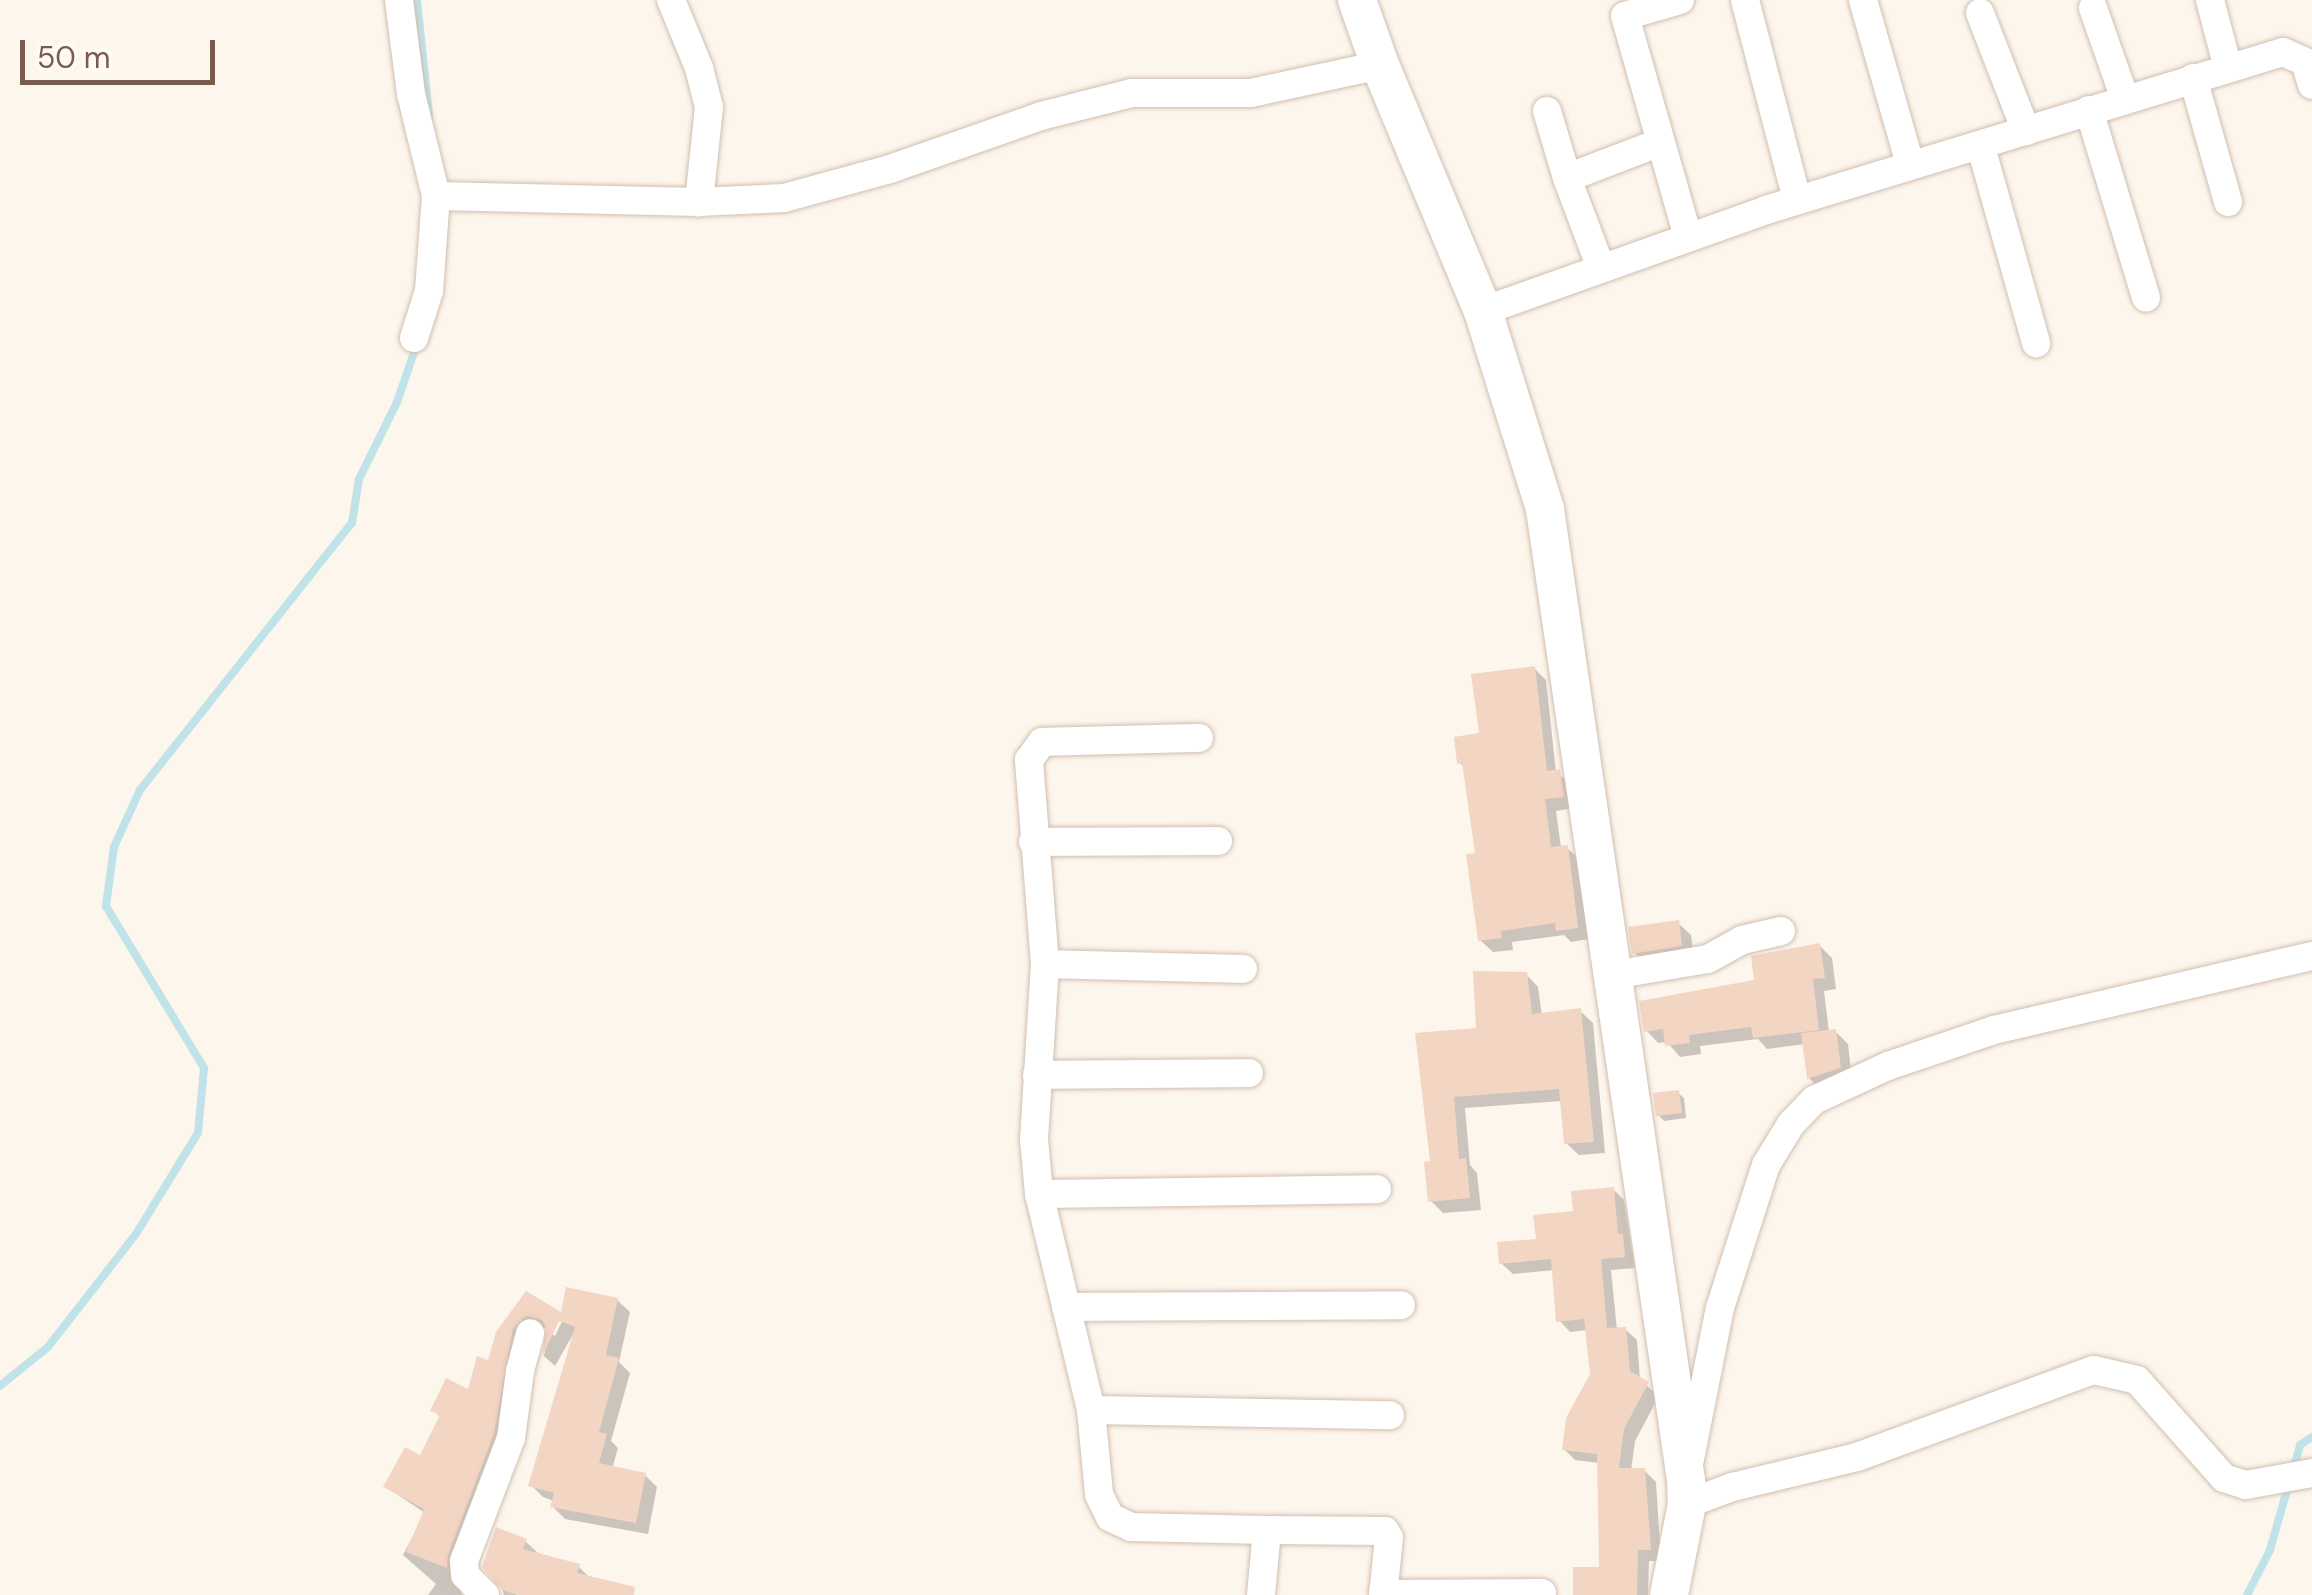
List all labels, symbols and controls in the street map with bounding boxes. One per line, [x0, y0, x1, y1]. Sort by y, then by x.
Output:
scale bar [25, 20, 220, 82]
text: 50 m [37, 38, 111, 77]

